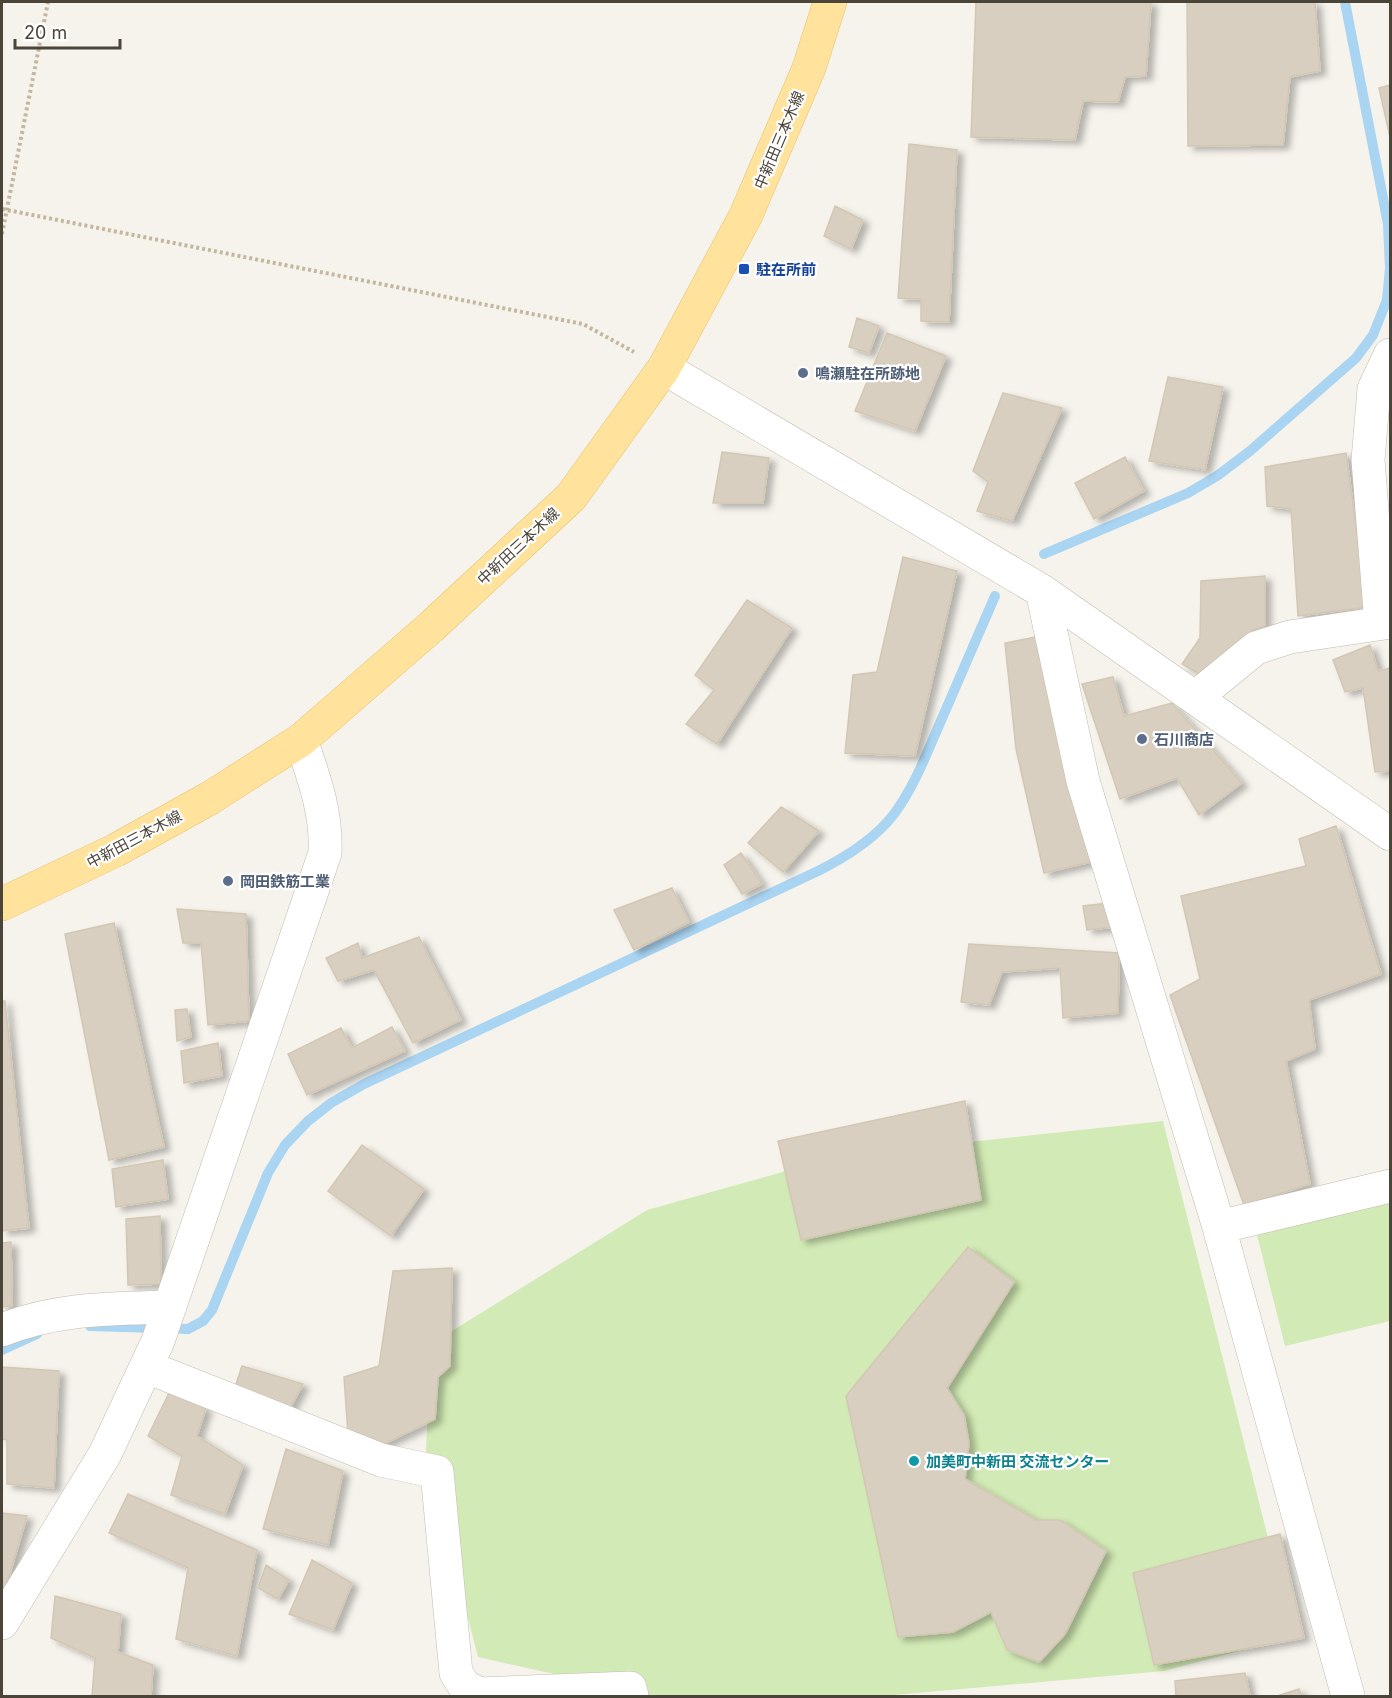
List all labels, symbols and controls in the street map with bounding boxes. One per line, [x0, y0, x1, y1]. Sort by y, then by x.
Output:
scale bar [15, 12, 120, 50]
text: 20 m [24, 22, 67, 43]
street label: 中新田三本木線 [750, 88, 808, 192]
place label: 駐在所前 [756, 260, 816, 279]
marker: 駐在所前 [737, 262, 751, 276]
place label: 鳴瀬駐在所跡地 [815, 364, 920, 383]
marker: 鳴瀬駐在所跡地 [796, 366, 810, 380]
street label: 中新田三本木線 [473, 503, 563, 589]
place label: 石川商店 [1154, 730, 1214, 749]
marker: 石川商店 [1135, 732, 1149, 746]
street label: 中新田三本木線 [83, 806, 185, 872]
place label: 岡田鉄筋工業 [240, 872, 330, 891]
marker: 岡田鉄筋工業 [221, 874, 235, 888]
place label: 加美町中新田 交流センター [926, 1452, 1110, 1471]
marker: 加美町中新田 交流センター [907, 1454, 921, 1468]

